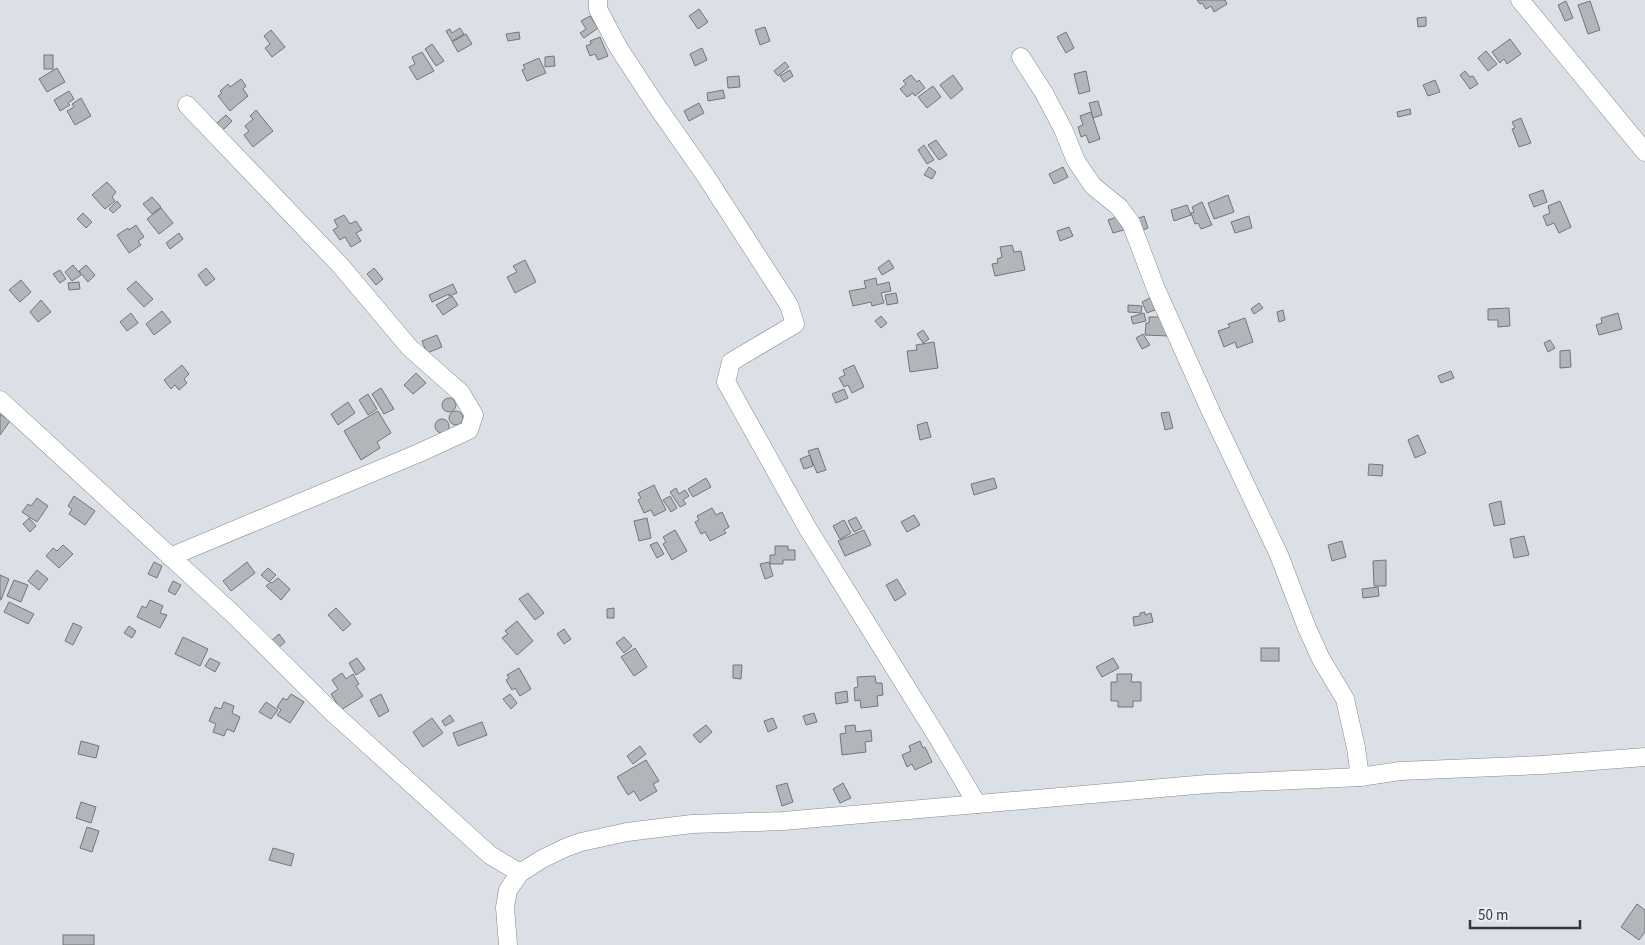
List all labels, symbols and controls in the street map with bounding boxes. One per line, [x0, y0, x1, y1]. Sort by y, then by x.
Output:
scale bar [1470, 898, 1580, 930]
text: 50 m [1478, 905, 1508, 926]

